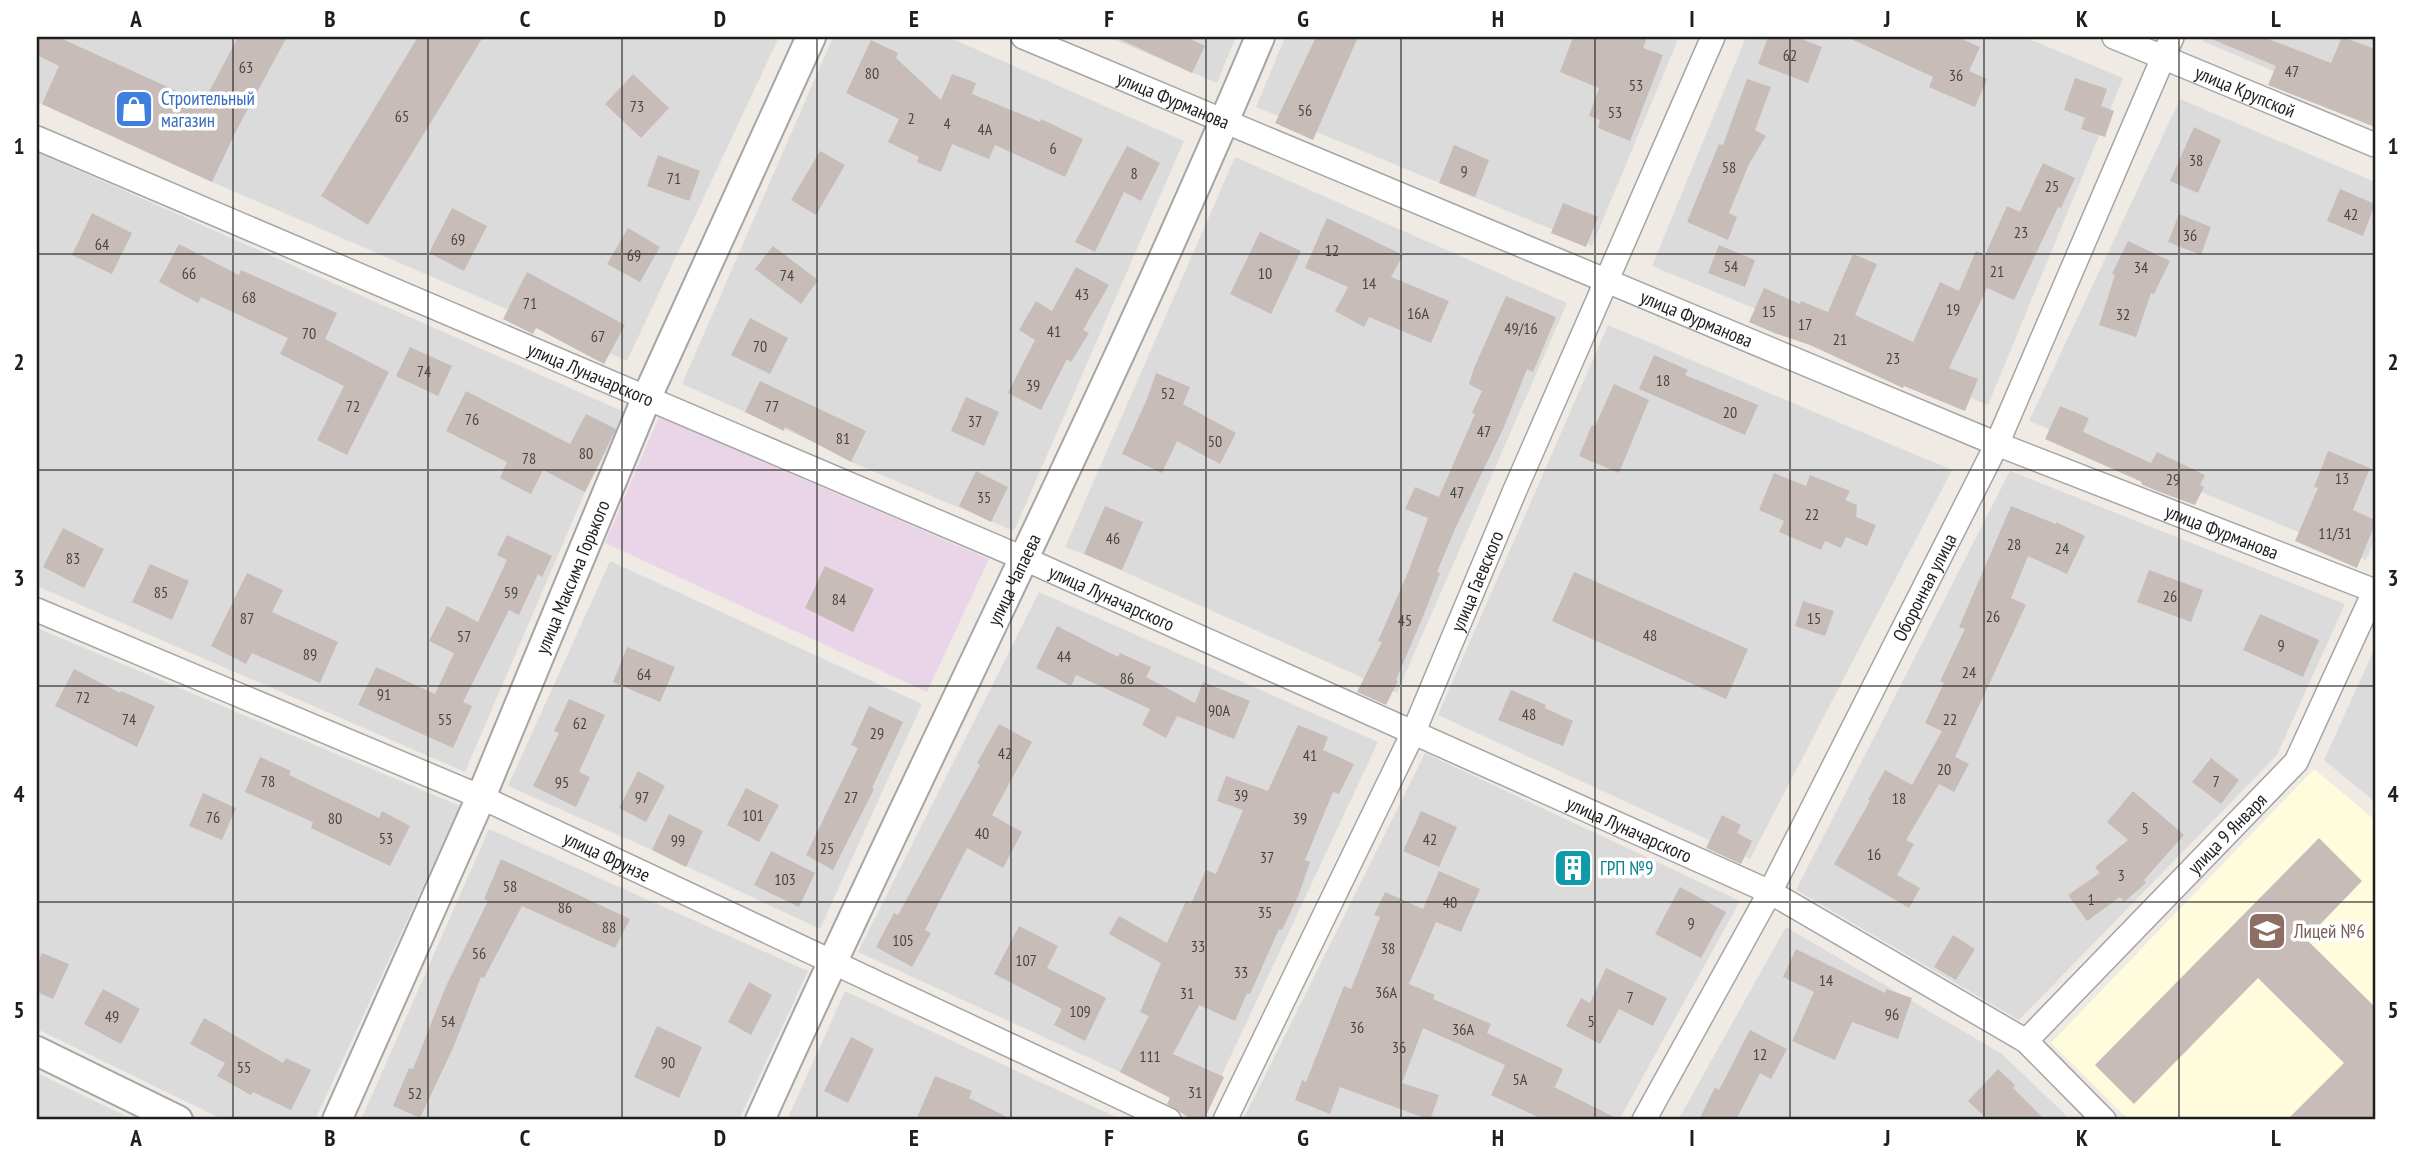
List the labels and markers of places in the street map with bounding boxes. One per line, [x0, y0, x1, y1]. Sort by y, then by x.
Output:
place label: Строительный магазин [161, 86, 255, 132]
shop icon: Строительный магазин [113, 88, 155, 130]
building icon: ГРП №9 [1552, 847, 1594, 889]
place label: ГРП №9 [1600, 856, 1654, 880]
school or university icon: Лицей №6 [2246, 910, 2288, 952]
place label: Лицей №6 [2293, 919, 2365, 943]

